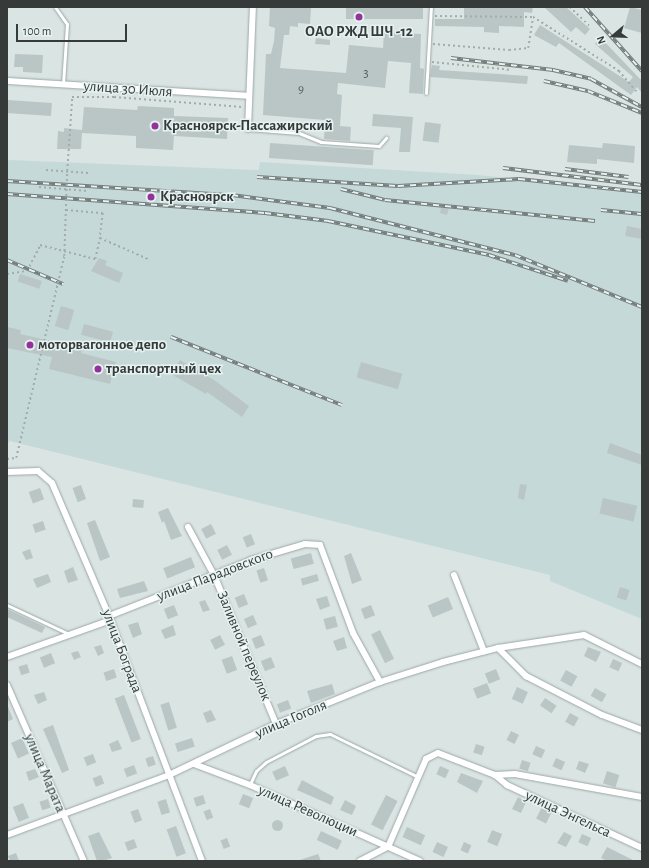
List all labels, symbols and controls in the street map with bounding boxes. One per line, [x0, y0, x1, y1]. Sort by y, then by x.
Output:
marker: ОАО РЖД ШЧ -12 [354, 12, 364, 22]
scale bar [18, 16, 129, 42]
north arrow [593, 16, 633, 56]
place label: ОАО РЖД ШЧ -12 [305, 23, 413, 41]
text: 100 m [23, 25, 51, 37]
text: N [595, 35, 608, 45]
house number: 3 [363, 66, 369, 82]
street label: улица 30 Июля [83, 77, 173, 101]
house number: 9 [298, 82, 304, 98]
place label: Красноярск-Пассажирский [163, 117, 333, 135]
marker: Красноярск-Пассажирский [150, 121, 160, 131]
place label: Красноярск [160, 188, 234, 206]
marker: Красноярск [145, 191, 157, 203]
place label: моторвагонное депо [38, 336, 166, 354]
marker: моторвагонное депо [25, 340, 35, 350]
place label: транспортный цех [106, 360, 221, 378]
marker: транспортный цех [93, 364, 103, 374]
street label: улица Парадовского [155, 545, 275, 605]
street label: Заливной переулок [213, 588, 275, 704]
street label: улица Бограда [98, 607, 146, 695]
street label: улица Гоголя [252, 696, 330, 742]
street label: улица Марата [20, 731, 70, 815]
street label: улица Революции [255, 781, 361, 841]
street label: улица Энгельса [522, 786, 614, 842]

